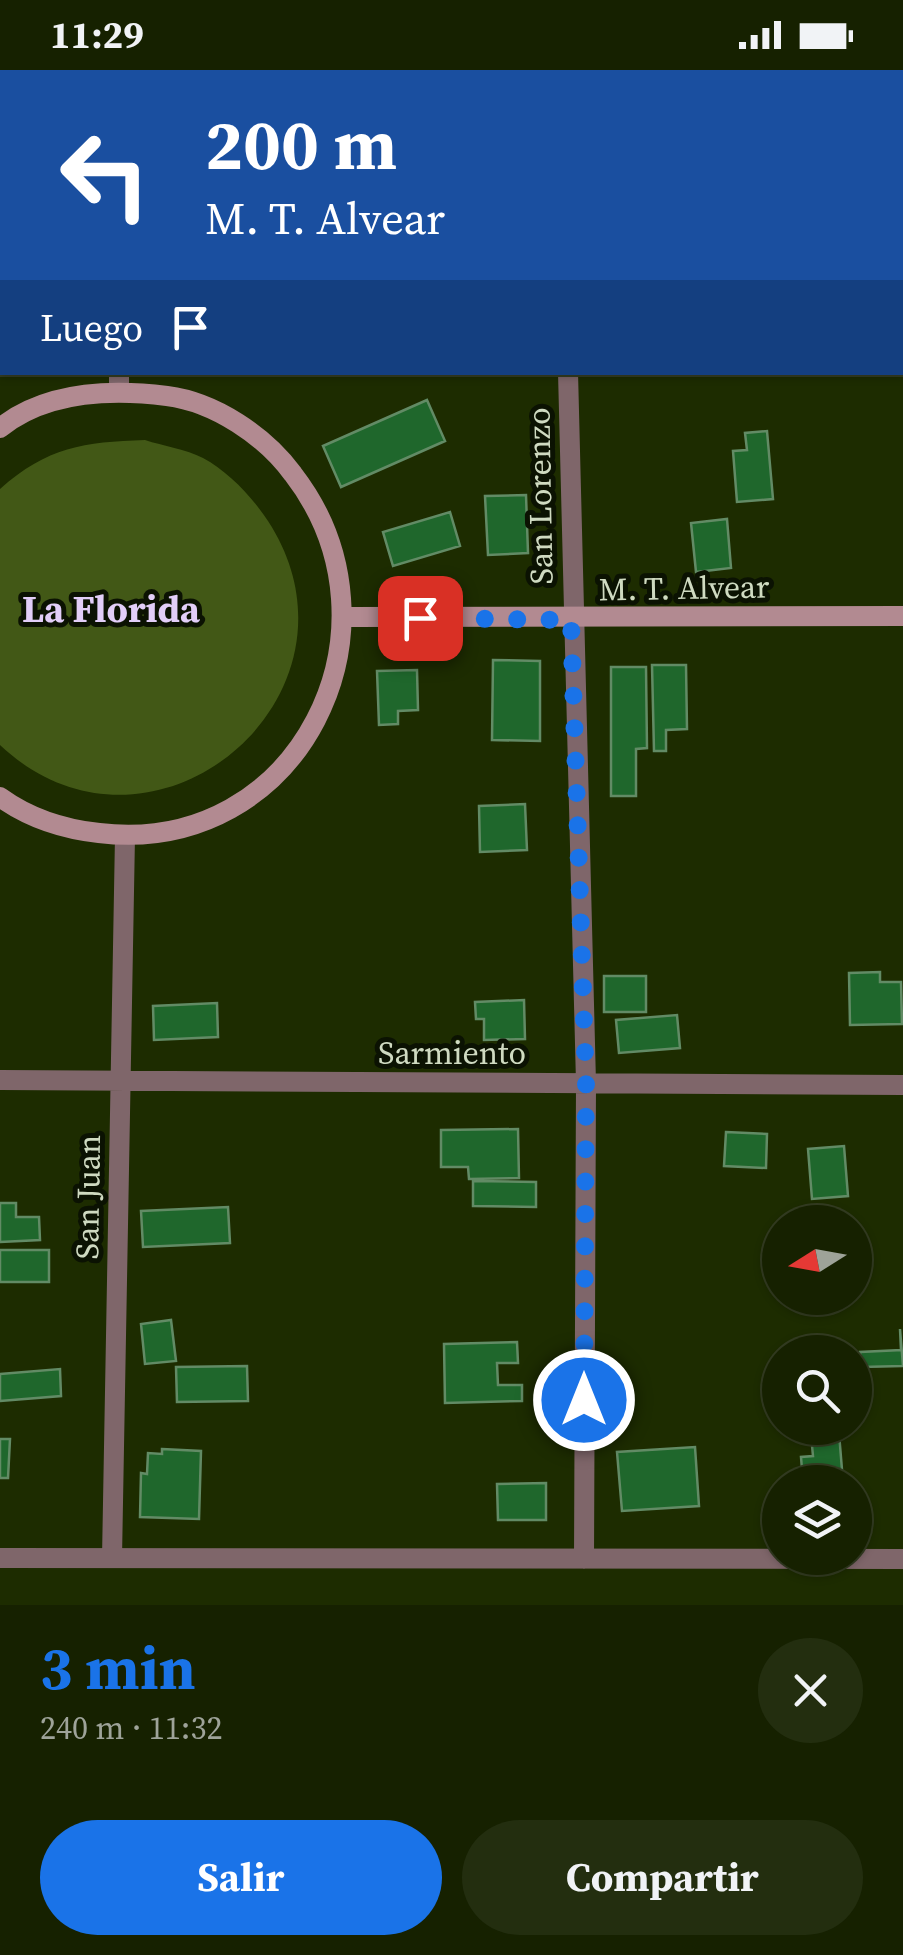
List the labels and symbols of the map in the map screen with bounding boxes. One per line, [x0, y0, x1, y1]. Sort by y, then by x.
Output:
street label: San Lorenzo [516, 407, 564, 585]
street label: M. T. Alvear [598, 565, 770, 611]
pin [378, 576, 463, 661]
district label: La Florida [22, 583, 201, 635]
street label: Sarmiento [378, 1031, 526, 1075]
street label: San Juan [65, 1134, 111, 1260]
north arrow [762, 1205, 872, 1315]
position arrow [532, 1348, 636, 1452]

